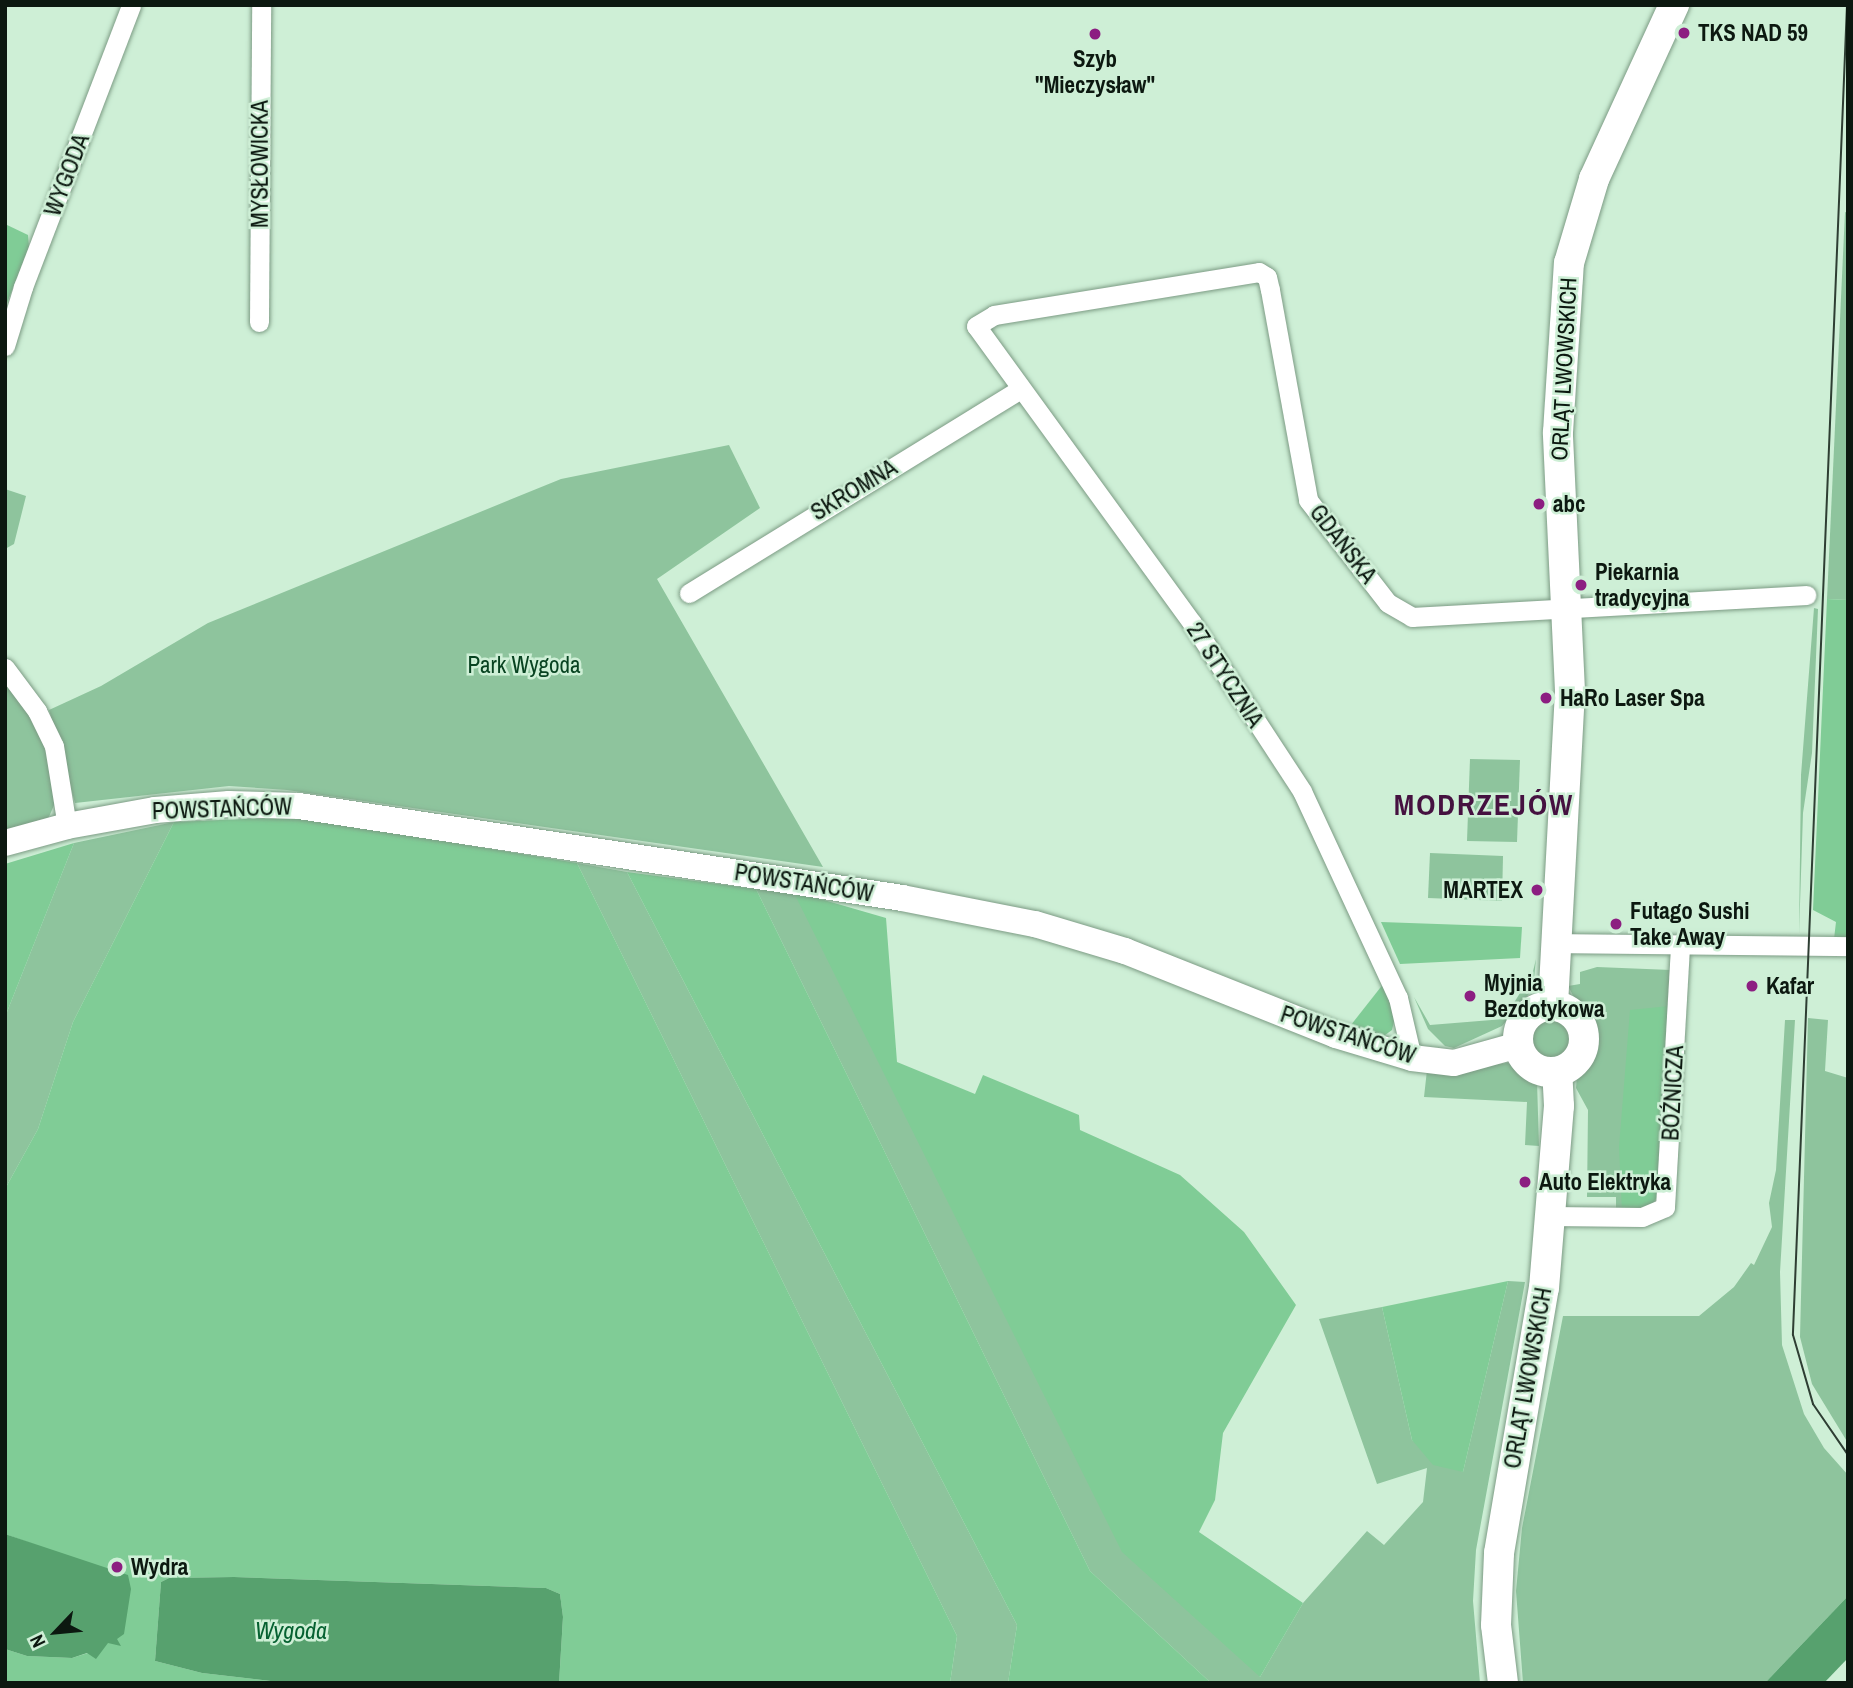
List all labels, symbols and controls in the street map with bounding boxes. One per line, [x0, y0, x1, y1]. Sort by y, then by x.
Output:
place label: TKS NAD 59 [1698, 19, 1808, 47]
marker: TKS NAD 59 [1676, 25, 1692, 41]
marker: Szyb "Mieczysław" [1087, 26, 1103, 42]
place label: Szyb "Mieczysław" [1035, 45, 1155, 99]
street label: MYSŁOWICKA [246, 100, 274, 228]
street label: WYGODA [39, 130, 95, 220]
street label: ORLĄT LWOWSKICH [1545, 277, 1583, 461]
street label: SKROMNA [806, 454, 902, 526]
place label: abc [1553, 490, 1585, 518]
marker: abc [1531, 496, 1547, 512]
street label: GDAŃSKA [1304, 499, 1382, 589]
place label: Piekarnia tradycyjna [1595, 558, 1689, 612]
marker: Piekarnia tradycyjna [1573, 577, 1589, 593]
street label: 27 STYCZNIA [1181, 617, 1269, 733]
park label: Park Wygoda [467, 651, 581, 679]
place label: HaRo Laser Spa [1560, 684, 1705, 712]
marker: HaRo Laser Spa [1538, 690, 1554, 706]
district label: MODRZEJÓW [1395, 786, 1573, 822]
street label: POWSTAŃCÓW [152, 793, 292, 825]
street label: POWSTAŃCÓW [733, 858, 875, 908]
place label: MARTEX [1443, 876, 1523, 904]
marker: MARTEX [1529, 882, 1545, 898]
place label: Futago Sushi Take Away [1630, 897, 1749, 951]
marker: Futago Sushi Take Away [1608, 916, 1624, 932]
place label: Myjnia Bezdotykowa [1484, 969, 1605, 1023]
place label: Kafar [1766, 972, 1814, 1000]
marker: Kafar [1744, 978, 1760, 994]
marker: Myjnia Bezdotykowa [1462, 988, 1478, 1004]
street label: POWSTAŃCÓW [1277, 1000, 1419, 1070]
street label: BÓŹNICZA [1657, 1045, 1689, 1141]
place label: Auto Elektryka [1539, 1168, 1671, 1196]
marker: Auto Elektryka [1517, 1174, 1533, 1190]
street label: ORLĄT LWOWSKICH [1498, 1285, 1558, 1471]
place label: Wydra [131, 1553, 188, 1581]
marker: Wydra [109, 1559, 125, 1575]
north arrow [21, 1597, 91, 1667]
water label: Wygoda [255, 1617, 327, 1645]
text: N [23, 1630, 51, 1652]

